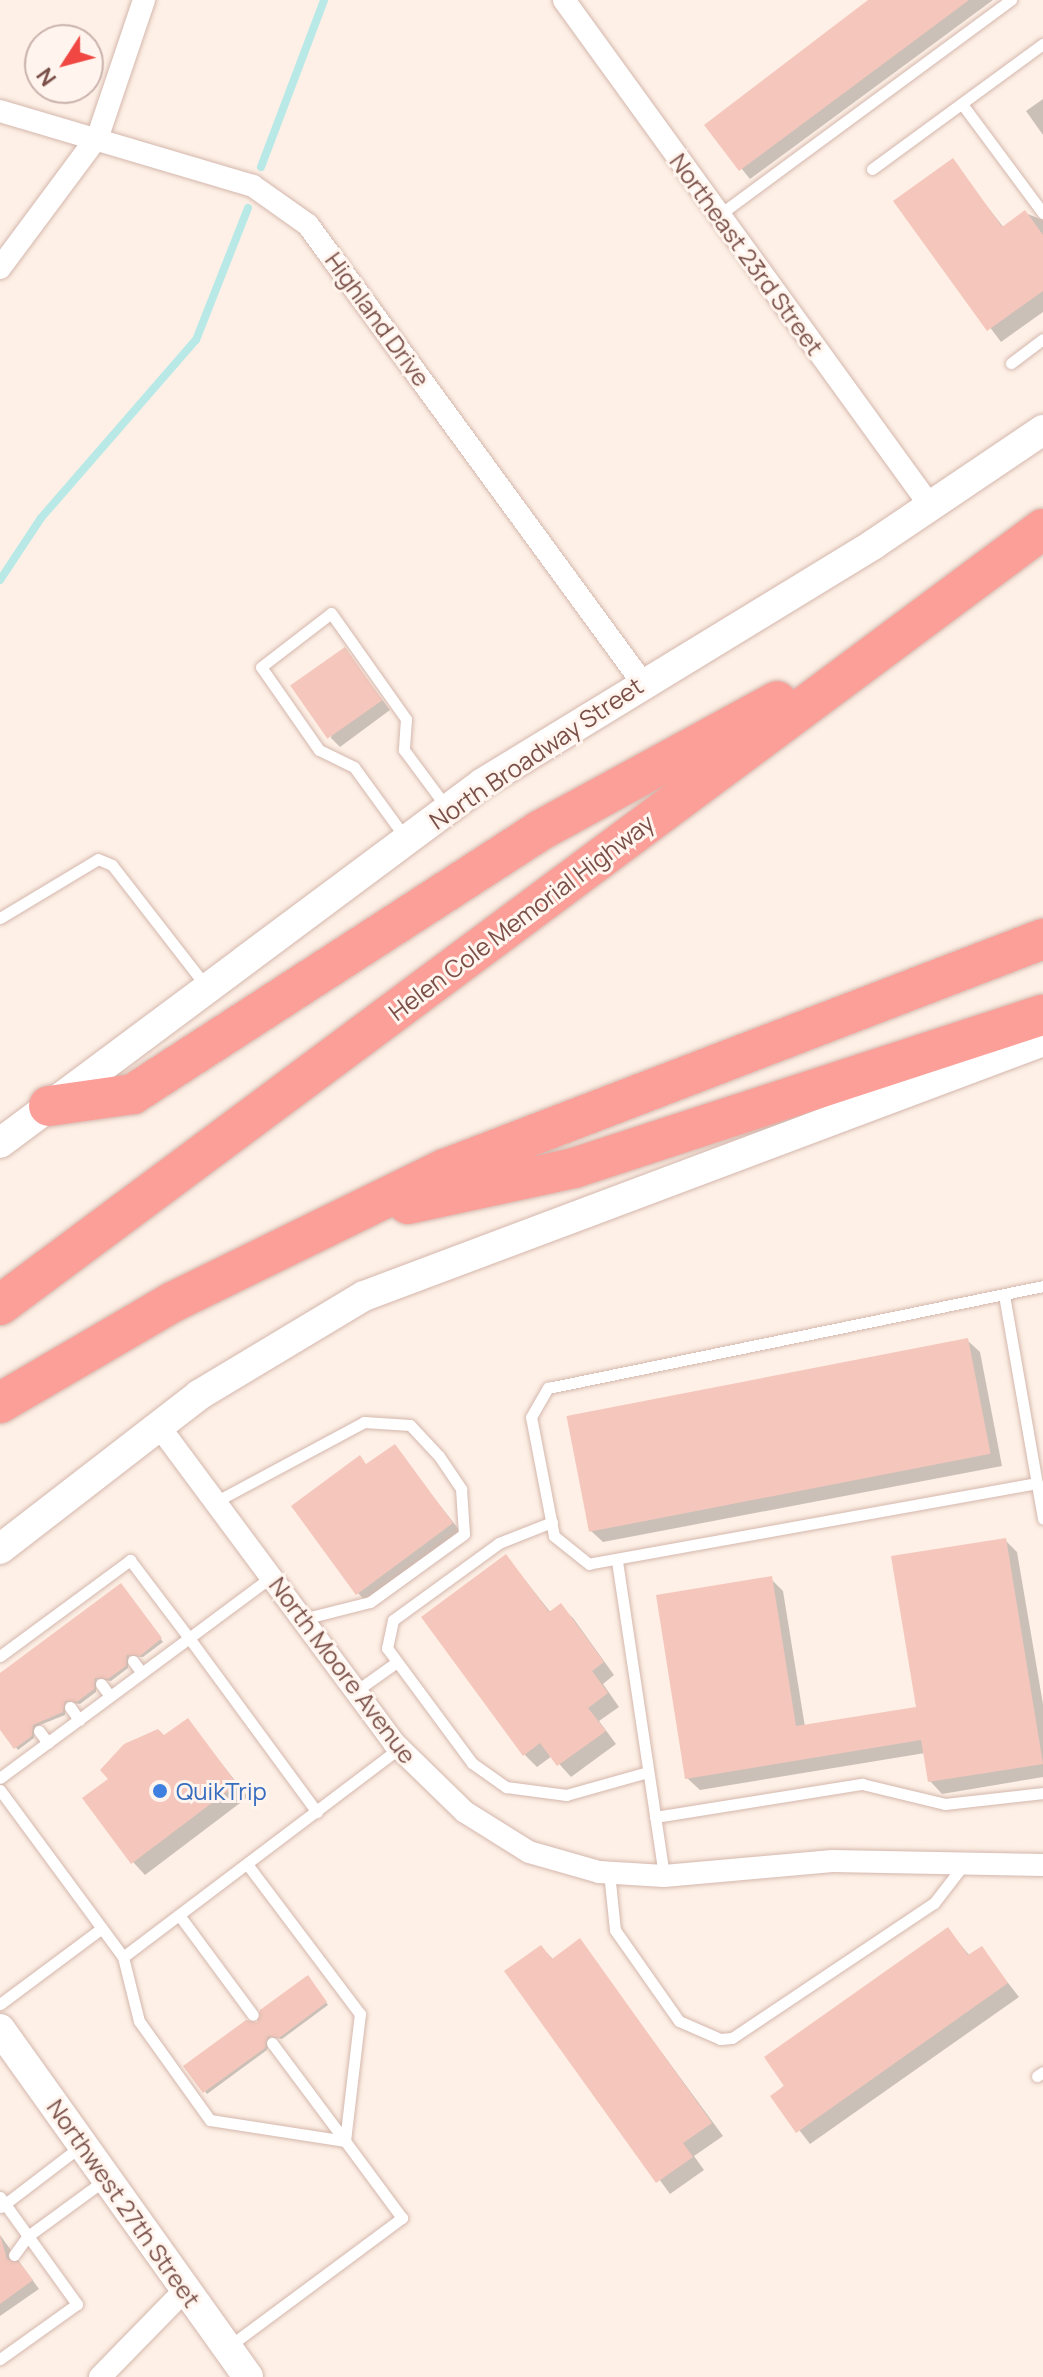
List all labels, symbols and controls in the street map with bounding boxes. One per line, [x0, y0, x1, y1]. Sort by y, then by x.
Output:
north arrow [24, 24, 104, 104]
text: N [29, 62, 63, 92]
street label: Northeast 23rd Street [664, 148, 830, 360]
street label: Highland Drive [320, 246, 436, 392]
street label: North Broadway Street [424, 671, 648, 835]
street label: Helen Cole Memorial Highway [383, 808, 659, 1026]
street label: North Moore Avenue [264, 1571, 422, 1769]
place label: QuikTrip [176, 1777, 267, 1805]
marker: QuikTrip [151, 1782, 169, 1800]
street label: Northwest 27th Street [41, 2094, 207, 2312]

